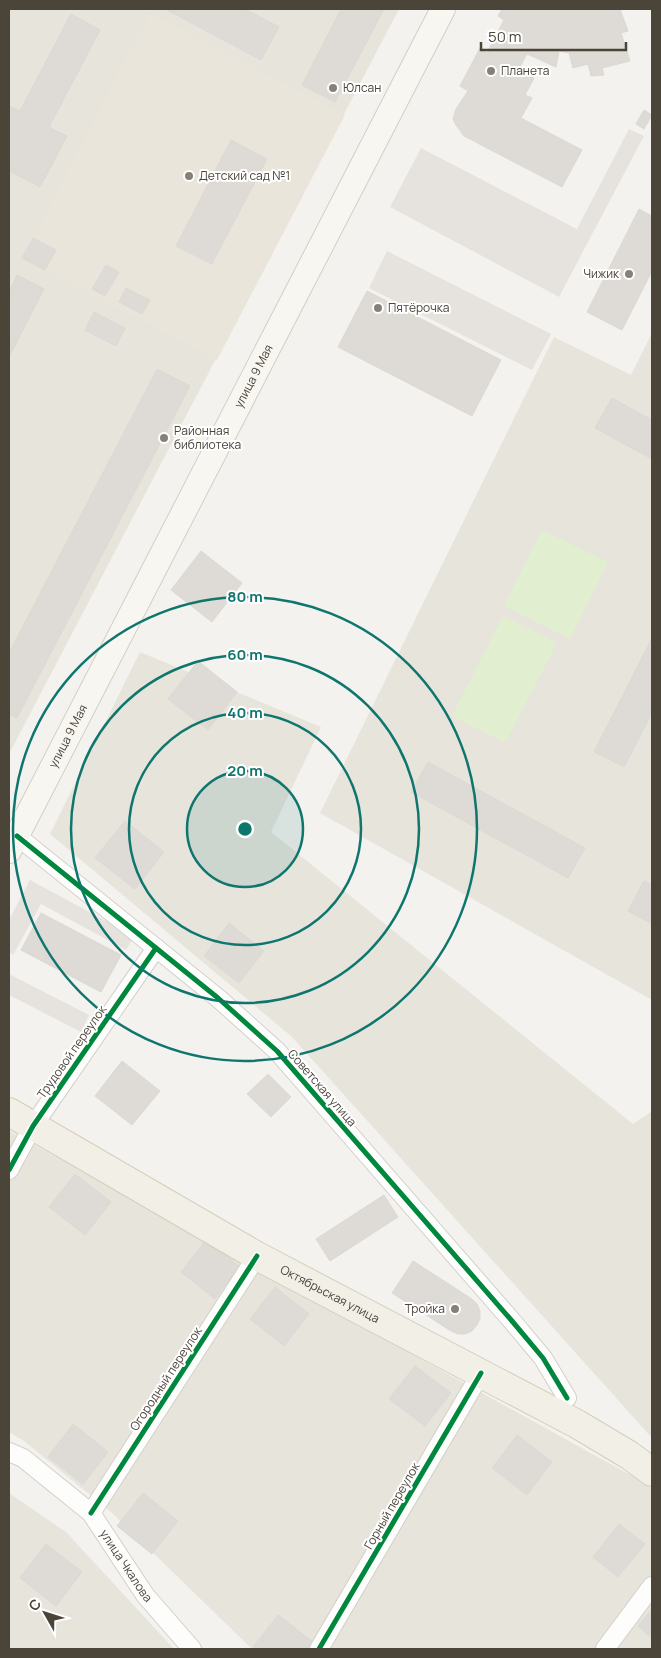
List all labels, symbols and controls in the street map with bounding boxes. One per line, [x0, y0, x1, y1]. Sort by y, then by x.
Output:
scale bar [481, 20, 626, 52]
text: 50 m [488, 26, 522, 47]
place label: Планета [501, 62, 549, 79]
marker: Планета [485, 65, 497, 77]
place label: Юлсан [343, 79, 381, 96]
marker: Юлсан [327, 82, 339, 94]
place label: Детский сад №1 [199, 167, 290, 184]
marker: Детский сад №1 [183, 170, 195, 182]
place label: Чижик [583, 265, 620, 282]
marker: Чижик [623, 268, 635, 280]
place label: Пятёрочка [388, 299, 449, 316]
marker: Пятёрочка [372, 302, 384, 314]
street label: улица 9 Мая [230, 341, 277, 411]
place label: Районная библиотека [174, 422, 241, 453]
marker: Районная библиотека [158, 432, 170, 444]
text: 80 m [227, 586, 263, 607]
text: 60 m [227, 644, 263, 665]
street label: улица 9 Мая [44, 701, 91, 771]
text: 40 m [227, 702, 263, 723]
text: 20 m [227, 760, 263, 781]
centre of rings [236, 820, 254, 838]
street label: Трудовой переулок [33, 1001, 111, 1102]
street label: Советская улица [284, 1045, 361, 1130]
street label: Октябрьская улица [277, 1261, 383, 1327]
place label: Тройка [405, 1300, 445, 1317]
marker: Тройка [449, 1303, 461, 1315]
street label: Огородный переулок [126, 1323, 206, 1434]
street label: Горный переулок [360, 1458, 424, 1552]
street label: улица Чкалова [96, 1526, 156, 1606]
north arrow [20, 1588, 70, 1638]
text: С [24, 1595, 45, 1615]

